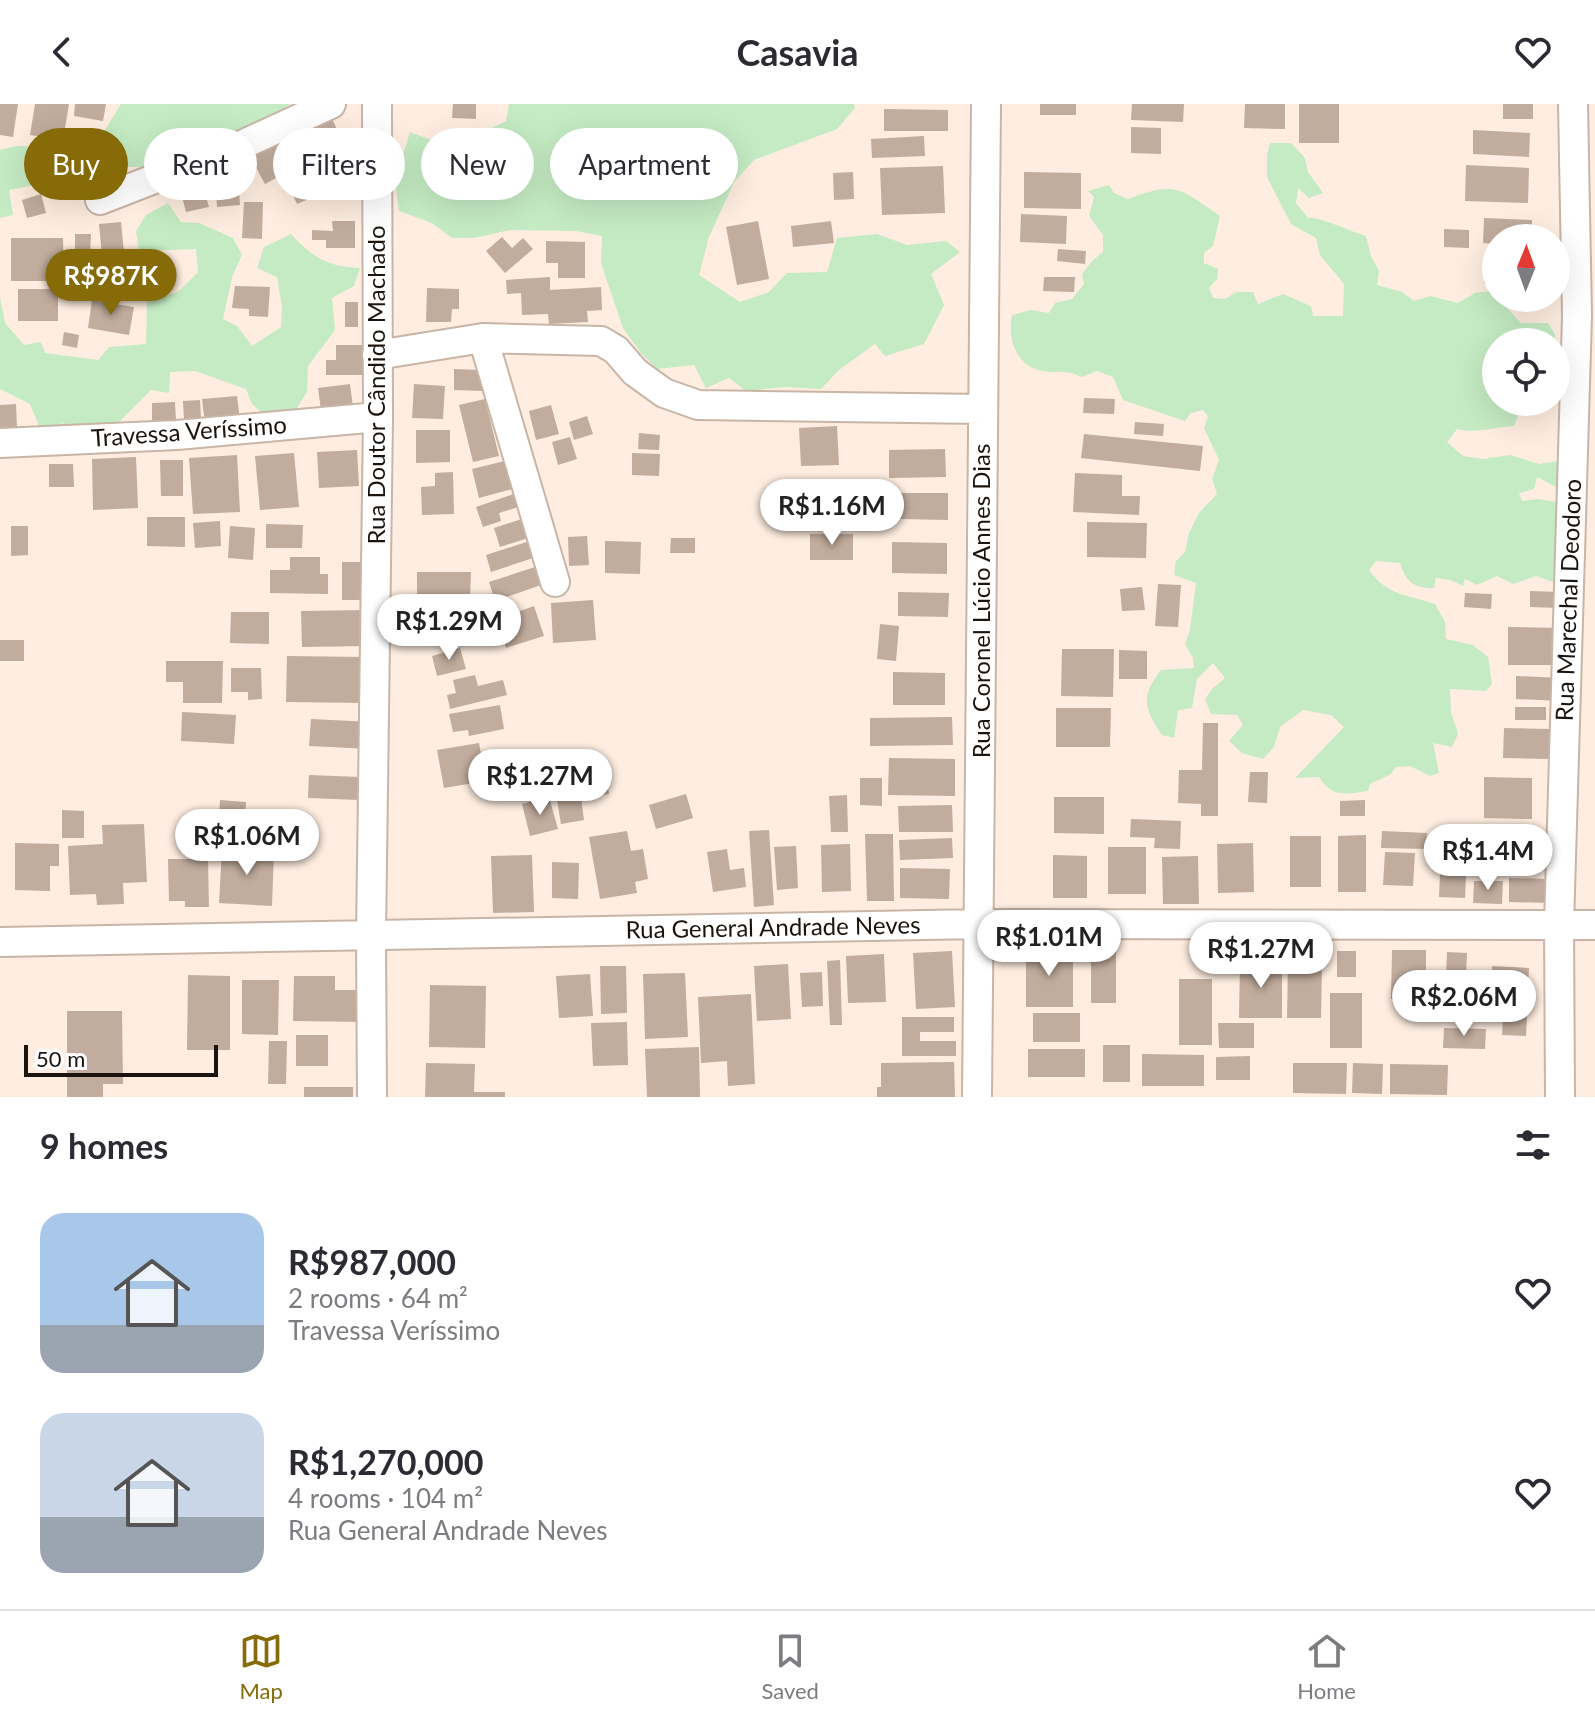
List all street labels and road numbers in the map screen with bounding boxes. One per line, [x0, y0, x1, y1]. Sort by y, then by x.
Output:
street label: Rua Doutor Cândido Machado [361, 225, 390, 545]
street label: Travessa Veríssimo [90, 409, 288, 452]
street label: Rua Coronel Lúcio Annes Dias [966, 444, 995, 758]
street label: Rua Marechal Deodoro [1549, 478, 1586, 722]
street label: Rua General Andrade Neves [625, 909, 921, 944]

